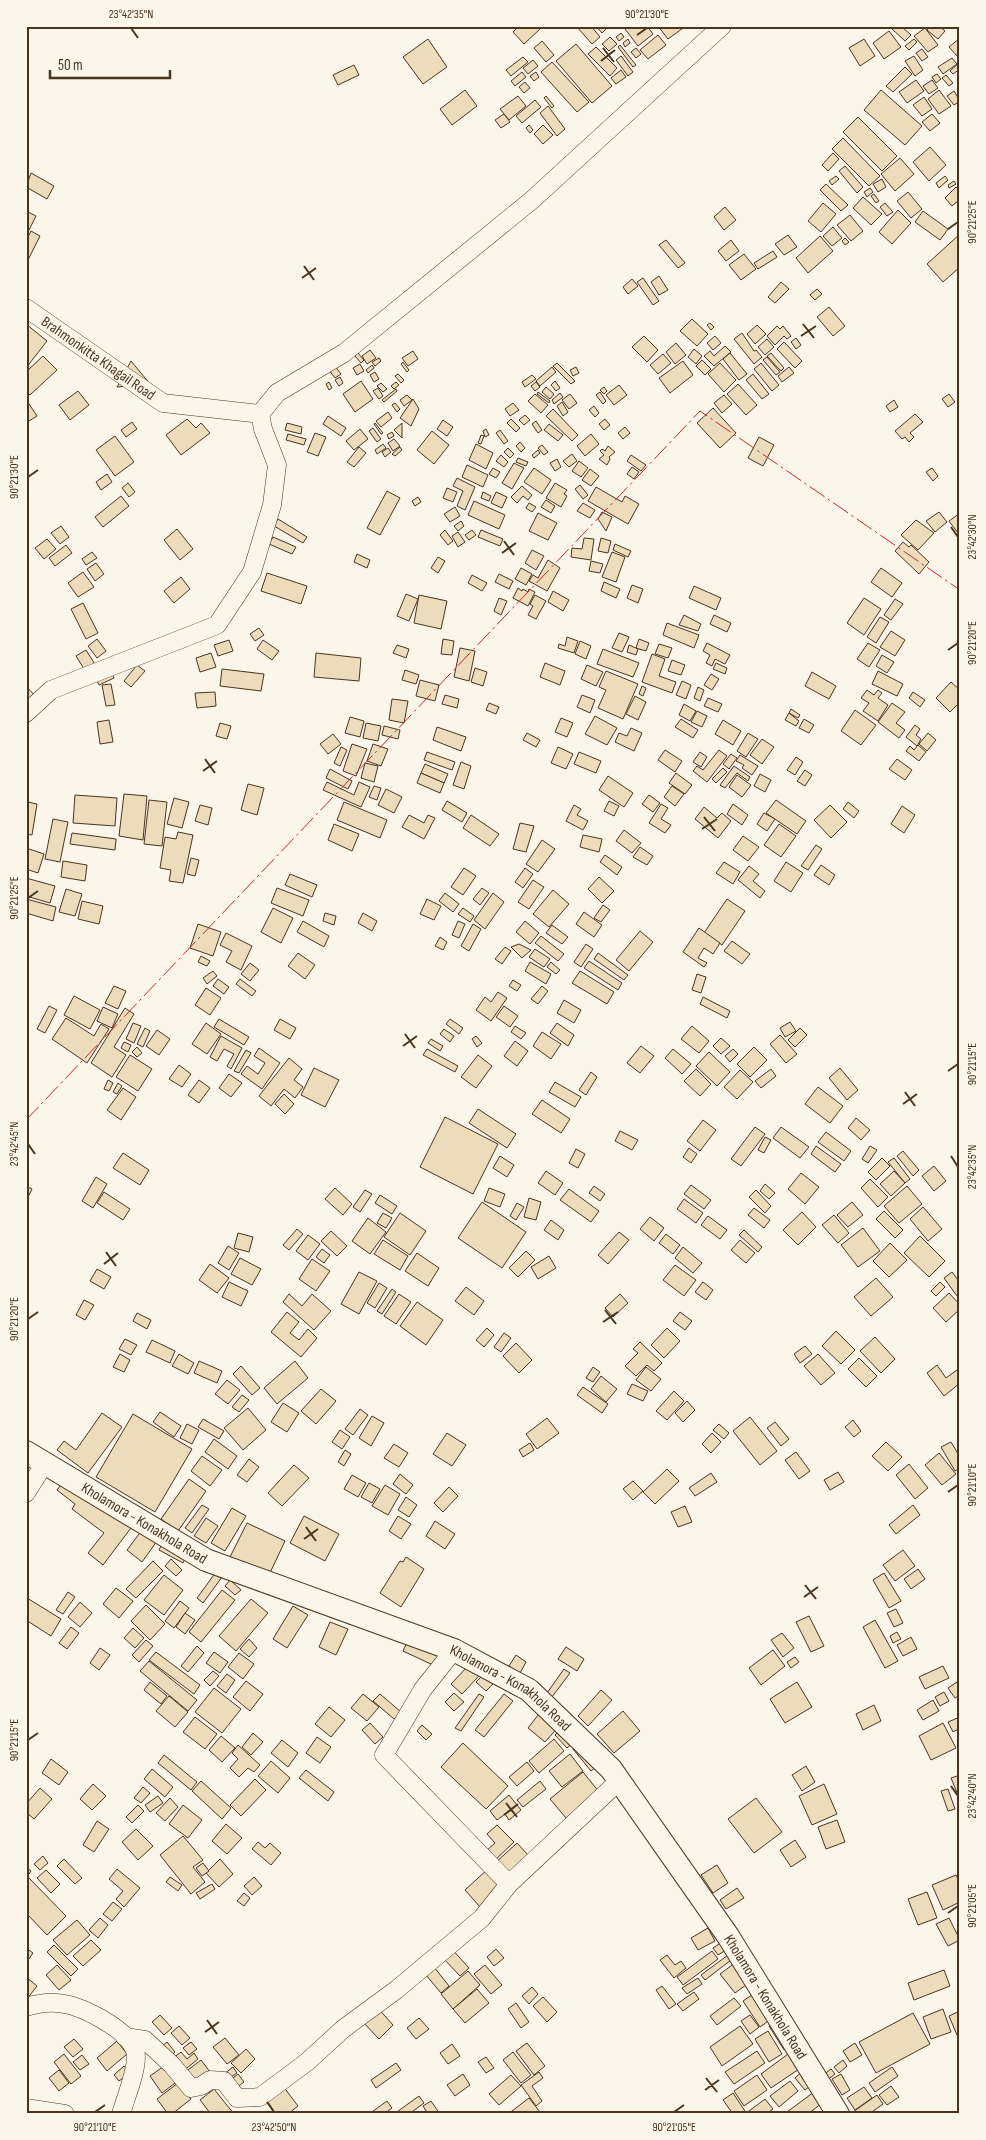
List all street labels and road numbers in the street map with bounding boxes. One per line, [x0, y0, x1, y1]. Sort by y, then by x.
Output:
street label: Brahmonkitta Khagail Road [37, 312, 159, 405]
street label: Kholamora - Konakhola Road [78, 1478, 210, 1568]
street label: Kholamora - Konakhola Road [447, 1640, 575, 1735]
street label: Kholamora - Konakhola Road [719, 1931, 811, 2063]

